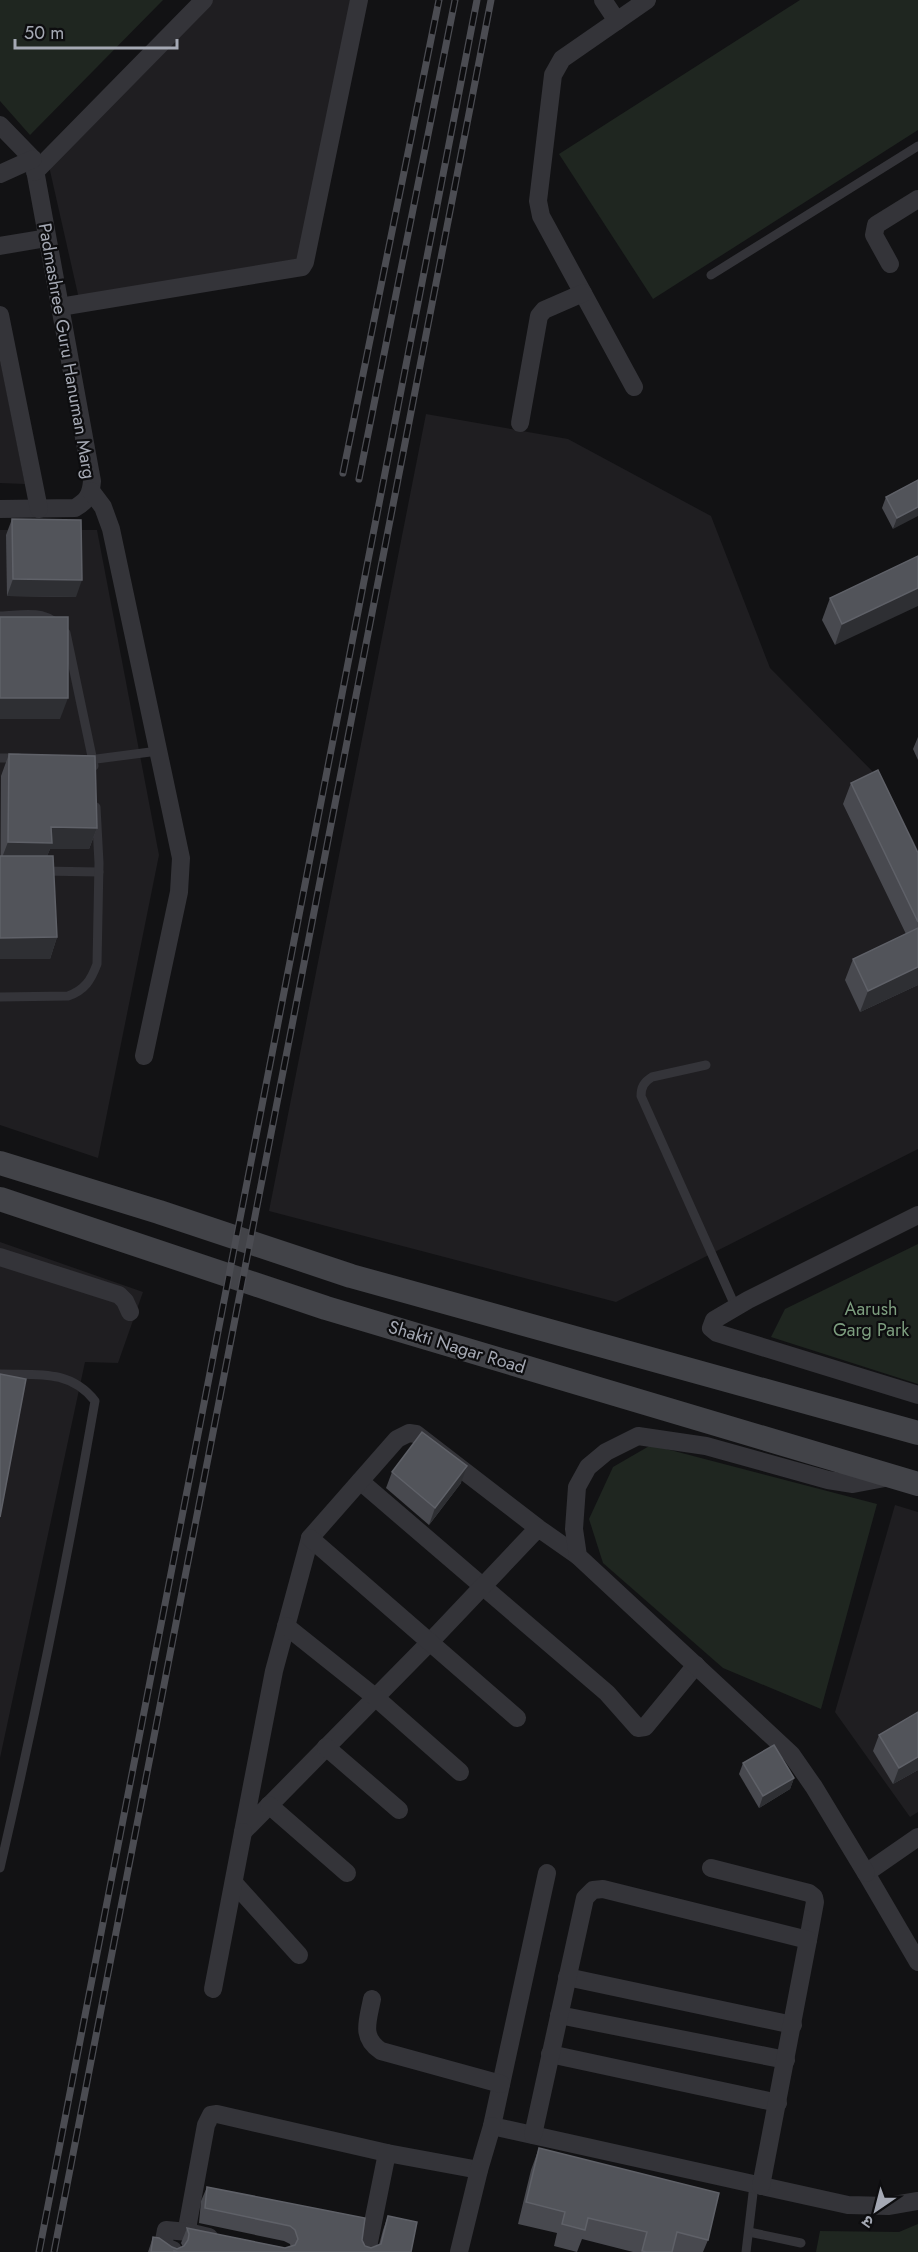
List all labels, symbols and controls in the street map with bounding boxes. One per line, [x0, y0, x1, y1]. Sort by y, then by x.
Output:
scale bar [15, 12, 177, 50]
text: 50 m [24, 20, 64, 46]
street label: Padmashree Guru Hanuman Marg [32, 221, 102, 481]
park label: Aarush Garg Park [833, 1296, 909, 1343]
street label: Shakti Nagar Road [385, 1314, 529, 1380]
north arrow [846, 2180, 906, 2240]
text: उ [857, 2209, 878, 2234]

